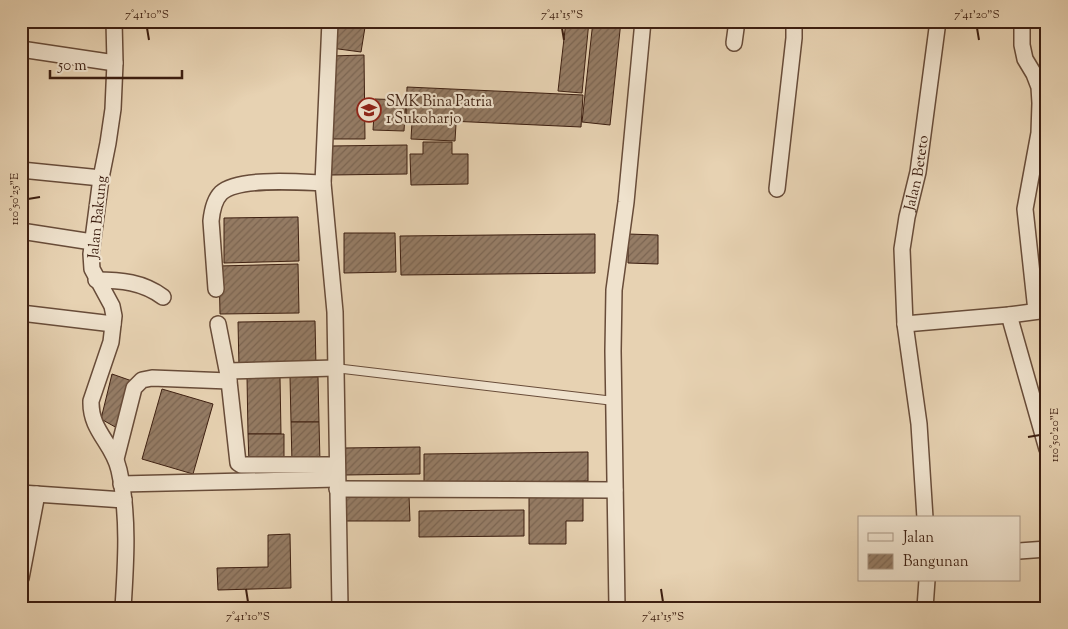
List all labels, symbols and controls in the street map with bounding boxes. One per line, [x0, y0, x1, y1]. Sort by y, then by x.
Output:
text: 7°41'10"S [125, 6, 169, 24]
text: 7°41'15"S [541, 6, 583, 24]
text: 7°41'20"S [954, 6, 1000, 24]
scale bar [50, 48, 182, 80]
text: 50 m [57, 56, 87, 77]
place label: SMK Bina Patria 1 Sukoharjo [386, 92, 492, 130]
school or university icon: SMK Bina Patria 1 Sukoharjo [356, 97, 382, 123]
street label: Jalan Beteto [900, 134, 935, 214]
text: 110°50'25"E [6, 172, 24, 225]
street label: Jalan Bakung [84, 175, 113, 261]
text: 110°50'20"E [1046, 407, 1064, 462]
legend [858, 516, 1020, 582]
text: Jalan [902, 528, 934, 549]
text: Bangunan [903, 552, 969, 573]
text: 7°41'10"S [226, 608, 270, 626]
text: 7°41'15"S [642, 608, 684, 626]

